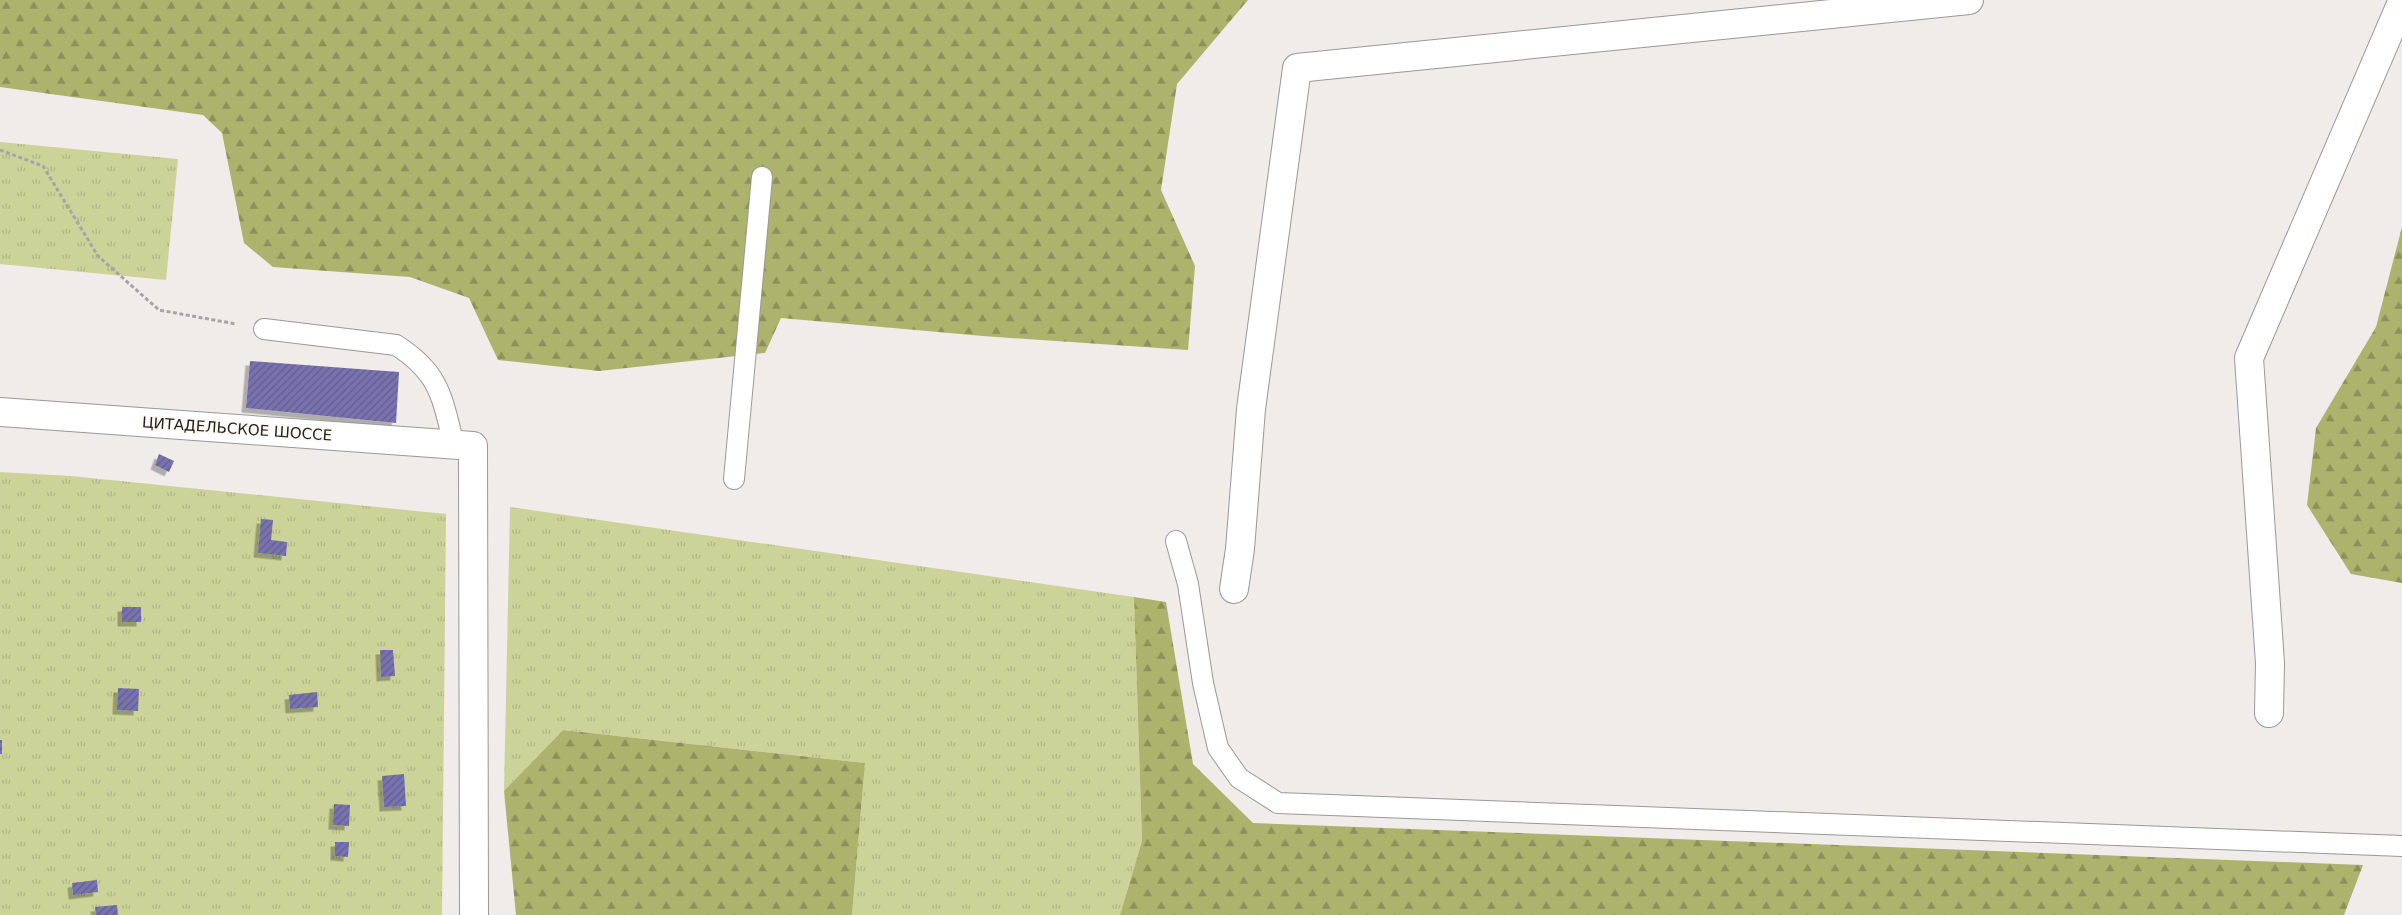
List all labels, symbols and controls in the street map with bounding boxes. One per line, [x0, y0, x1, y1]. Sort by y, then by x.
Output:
street label: ЦИТАДЕЛЬСКОЕ ШОССЕ [141, 413, 333, 445]

